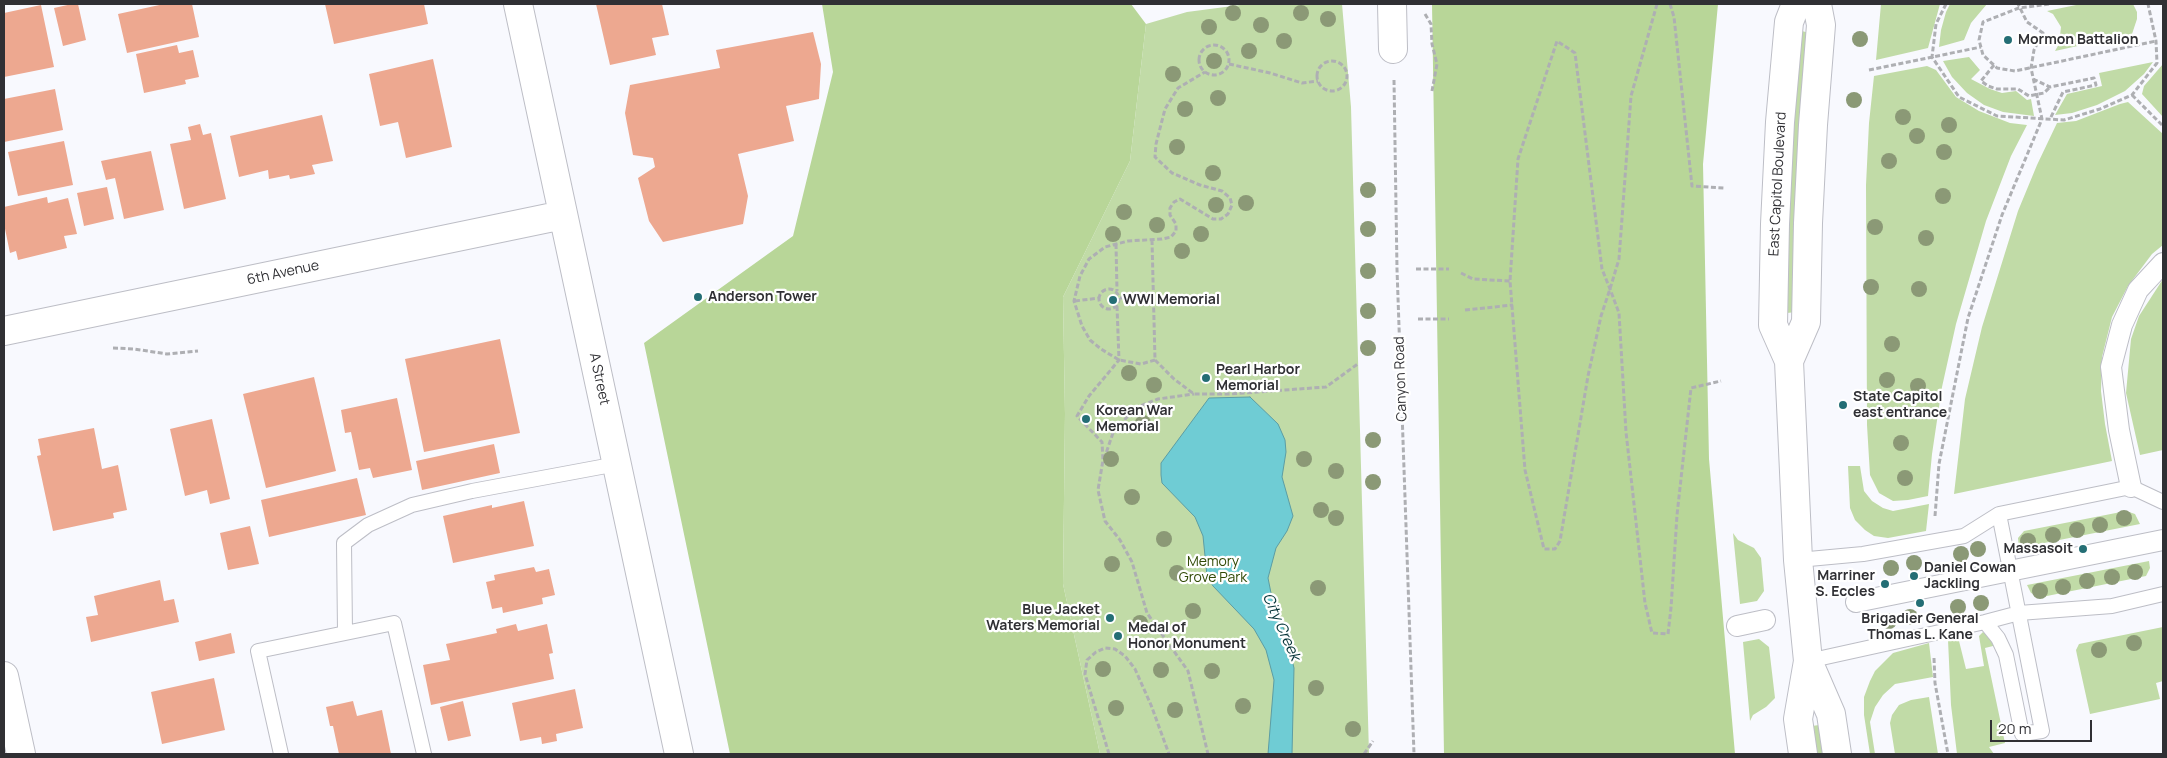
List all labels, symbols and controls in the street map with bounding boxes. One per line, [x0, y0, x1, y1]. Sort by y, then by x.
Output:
place label: Mormon Battalion [2018, 32, 2138, 48]
marker: Mormon Battalion [2002, 34, 2014, 46]
street label: East Capitol Boulevard [1766, 111, 1790, 257]
street label: 6th Avenue [245, 257, 321, 289]
place label: Anderson Tower [708, 289, 817, 305]
marker: Anderson Tower [692, 291, 704, 303]
place label: WWI Memorial [1123, 292, 1220, 308]
marker: WWI Memorial [1107, 294, 1119, 306]
street label: Canyon Road [1391, 336, 1411, 422]
street label: A Street [585, 351, 613, 407]
place label: Pearl Harbor Memorial [1216, 362, 1300, 394]
marker: Pearl Harbor Memorial [1200, 372, 1212, 384]
place label: State Capitol east entrance [1853, 389, 1947, 422]
marker: State Capitol east entrance [1837, 399, 1849, 411]
place label: Korean War Memorial [1096, 403, 1173, 436]
marker: Korean War Memorial [1080, 413, 1092, 425]
place label: Massasoit [2004, 541, 2073, 557]
marker: Massasoit [2077, 543, 2089, 555]
park label: Memory Grove Park [1179, 554, 1247, 586]
place label: Daniel Cowan Jackling [1924, 560, 2016, 592]
place label: Marriner S. Eccles [1815, 568, 1875, 600]
marker: Daniel Cowan Jackling [1908, 570, 1920, 582]
marker: Marriner S. Eccles [1879, 578, 1891, 590]
water label: City Creek [1258, 590, 1304, 664]
marker: Brigadier General Thomas L. Kane [1914, 597, 1926, 609]
place label: Blue Jacket Waters Memorial [986, 602, 1100, 634]
place label: Brigadier General Thomas L. Kane [1861, 611, 1979, 644]
marker: Blue Jacket Waters Memorial [1104, 612, 1116, 624]
place label: Medal of Honor Monument [1128, 620, 1246, 652]
marker: Medal of Honor Monument [1112, 630, 1124, 642]
scale bar [1992, 710, 2094, 742]
text: 20 m [1998, 718, 2031, 739]

